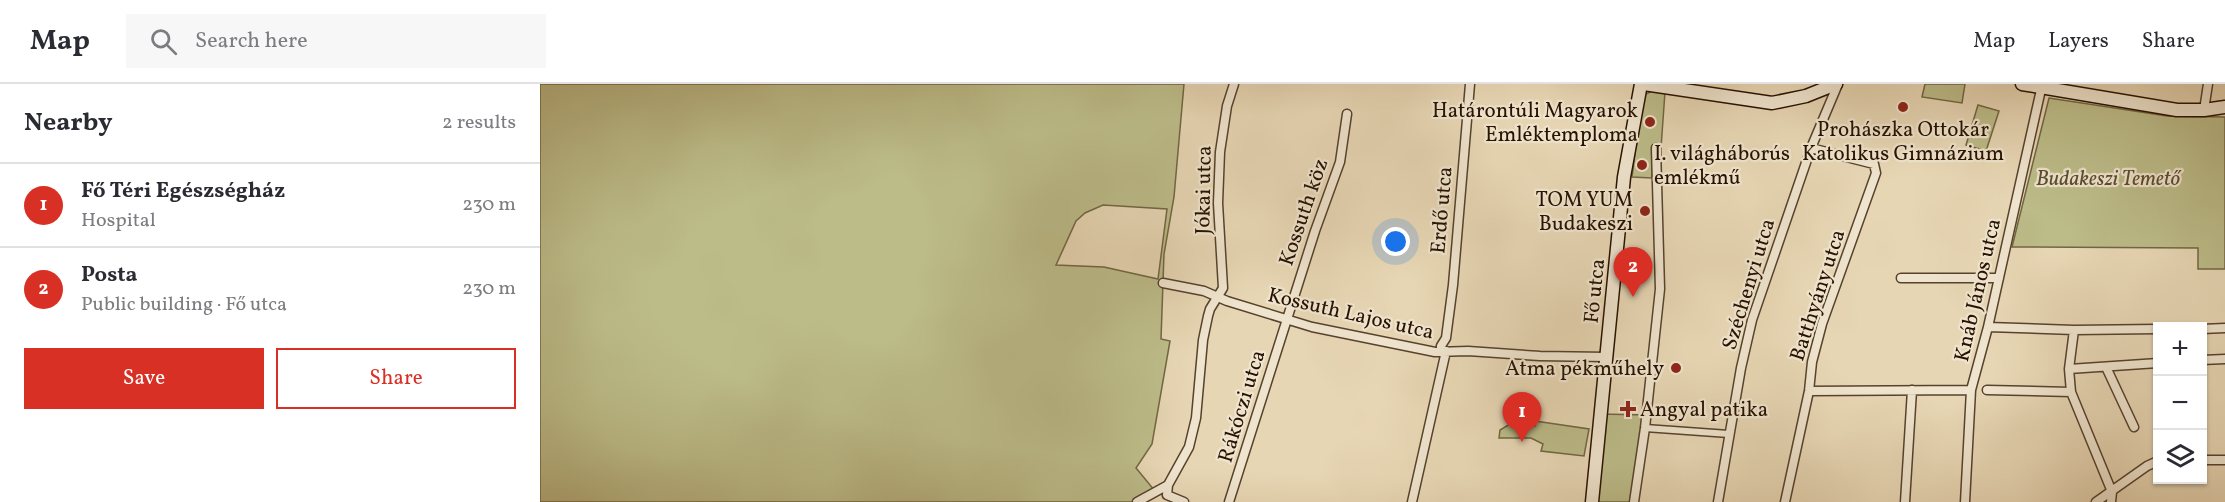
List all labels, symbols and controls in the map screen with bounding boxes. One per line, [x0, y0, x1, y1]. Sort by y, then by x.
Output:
search box [126, 14, 546, 68]
text: Map [30, 22, 90, 61]
icon: search [147, 25, 180, 58]
text: Search here [195, 26, 308, 57]
text: Map [1973, 27, 2015, 56]
text: Layers [2048, 27, 2109, 56]
text: Share [2142, 27, 2195, 56]
place label: Határontúli Magyarok Emléktemploma [1432, 97, 1639, 150]
marker: Prohászka Ottokár Katolikus Gimnázium [1896, 100, 1910, 114]
text: Nearby [24, 105, 113, 141]
text: 2 results [442, 109, 516, 137]
marker: Határontúli Magyarok Emléktemploma [1643, 115, 1657, 129]
place label: Prohászka Ottokár Katolikus Gimnázium [1802, 116, 2004, 169]
place label: I. világháborús emlékmű [1654, 140, 1790, 193]
street label: Jókai utca [1189, 145, 1220, 235]
street label: Kossuth köz [1273, 155, 1336, 270]
marker: I. világháborús emlékmű [1635, 158, 1649, 172]
street label: Erdő utca [1424, 165, 1461, 255]
park label: Budakeszi Temető [2036, 165, 2182, 194]
text: Fő Téri Egészségház [81, 176, 285, 207]
place label: TOM YUM Budakeszi [1535, 186, 1633, 239]
text: 1 [39, 191, 48, 219]
text: 230 m [462, 191, 516, 219]
marker: TOM YUM Budakeszi [1638, 204, 1652, 218]
text: Hospital [81, 207, 156, 235]
street label: Széchenyi utca [1716, 215, 1783, 354]
street label: Knáb János utca [1948, 216, 2009, 365]
street label: Batthyány utca [1784, 226, 1853, 365]
your location [1381, 227, 1410, 256]
pin: 2 [1614, 248, 1652, 297]
street label: Fő utca [1578, 257, 1613, 325]
text: Posta [81, 260, 137, 291]
text: 2 [38, 275, 49, 303]
text: 230 m [462, 275, 516, 303]
street label: Kossuth Lajos utca [1265, 281, 1437, 348]
text: Public building · Fő utca [81, 291, 287, 319]
map controls [2153, 322, 2207, 484]
button: + [2153, 322, 2207, 376]
street label: Rákóczi utca [1212, 347, 1273, 466]
button: Save [24, 348, 264, 409]
button: Share [276, 348, 516, 409]
place label: Atma pékműhely [1505, 355, 1665, 384]
marker: Atma pékműhely [1669, 361, 1683, 375]
button: − [2153, 376, 2207, 430]
pin: 1 [1502, 392, 1542, 442]
place label: Angyal patika [1640, 396, 1768, 425]
marker: Angyal patika [1621, 402, 1635, 416]
button: layers [2153, 430, 2207, 484]

